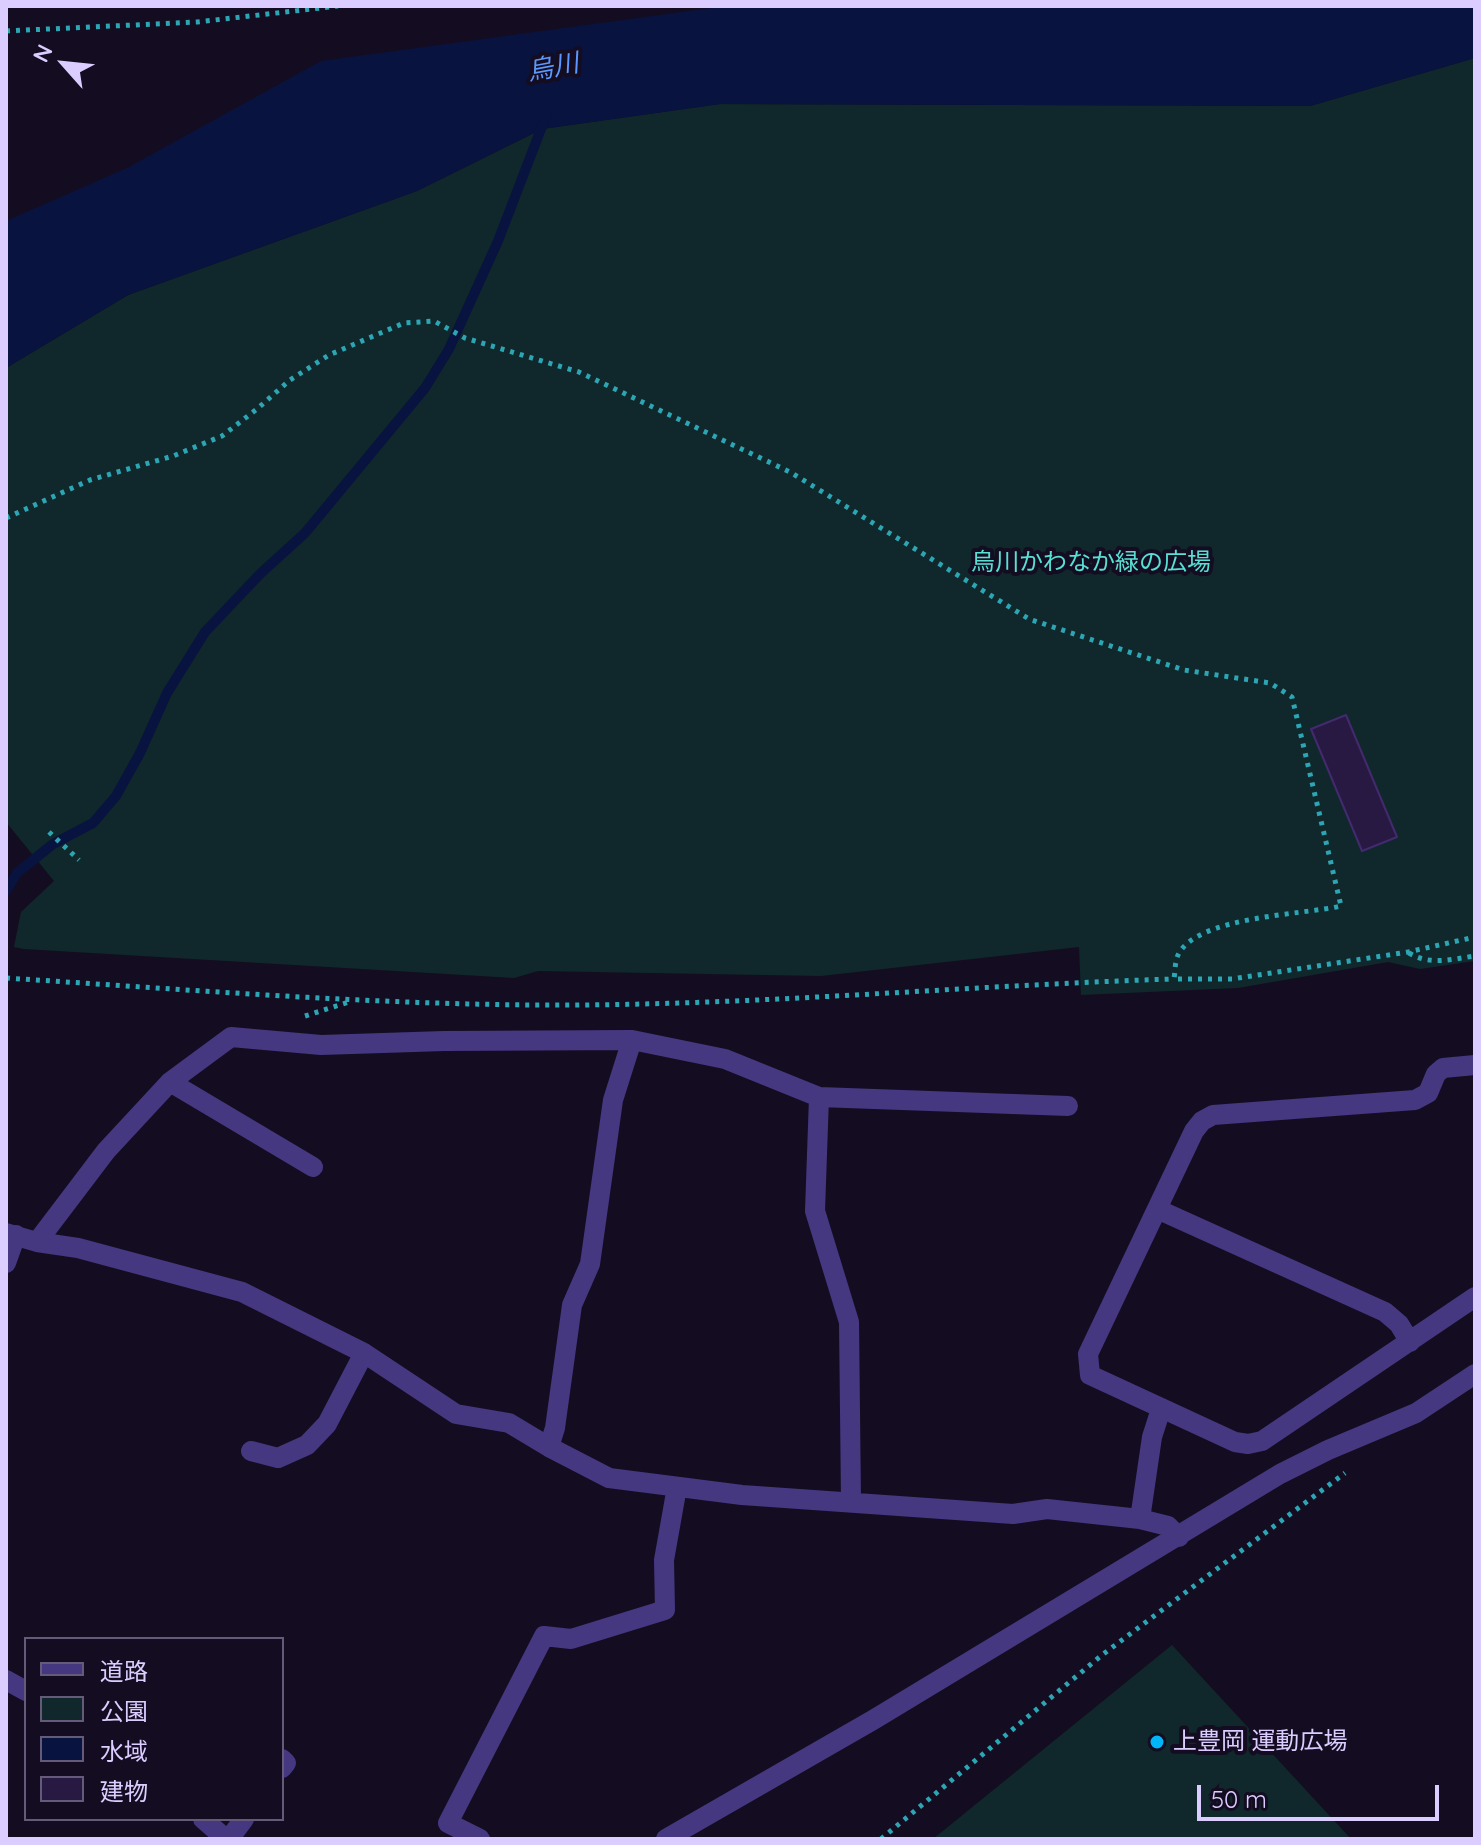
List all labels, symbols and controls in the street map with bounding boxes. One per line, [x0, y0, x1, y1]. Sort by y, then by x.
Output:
north arrow [24, 24, 104, 104]
text: N [26, 40, 59, 67]
water label: 烏川 [525, 48, 581, 88]
park label: 烏川かわなか緑の広場 [971, 549, 1211, 577]
legend [24, 1637, 284, 1821]
text: 道路 [100, 1656, 148, 1686]
text: 公園 [100, 1696, 148, 1726]
place label: 上豊岡 運動広場 [1173, 1728, 1348, 1756]
marker: 上豊岡 運動広場 [1148, 1733, 1166, 1751]
text: 水域 [100, 1736, 148, 1766]
scale bar [1201, 1769, 1443, 1819]
text: 建物 [100, 1776, 148, 1806]
text: 50 m [1211, 1784, 1267, 1814]

